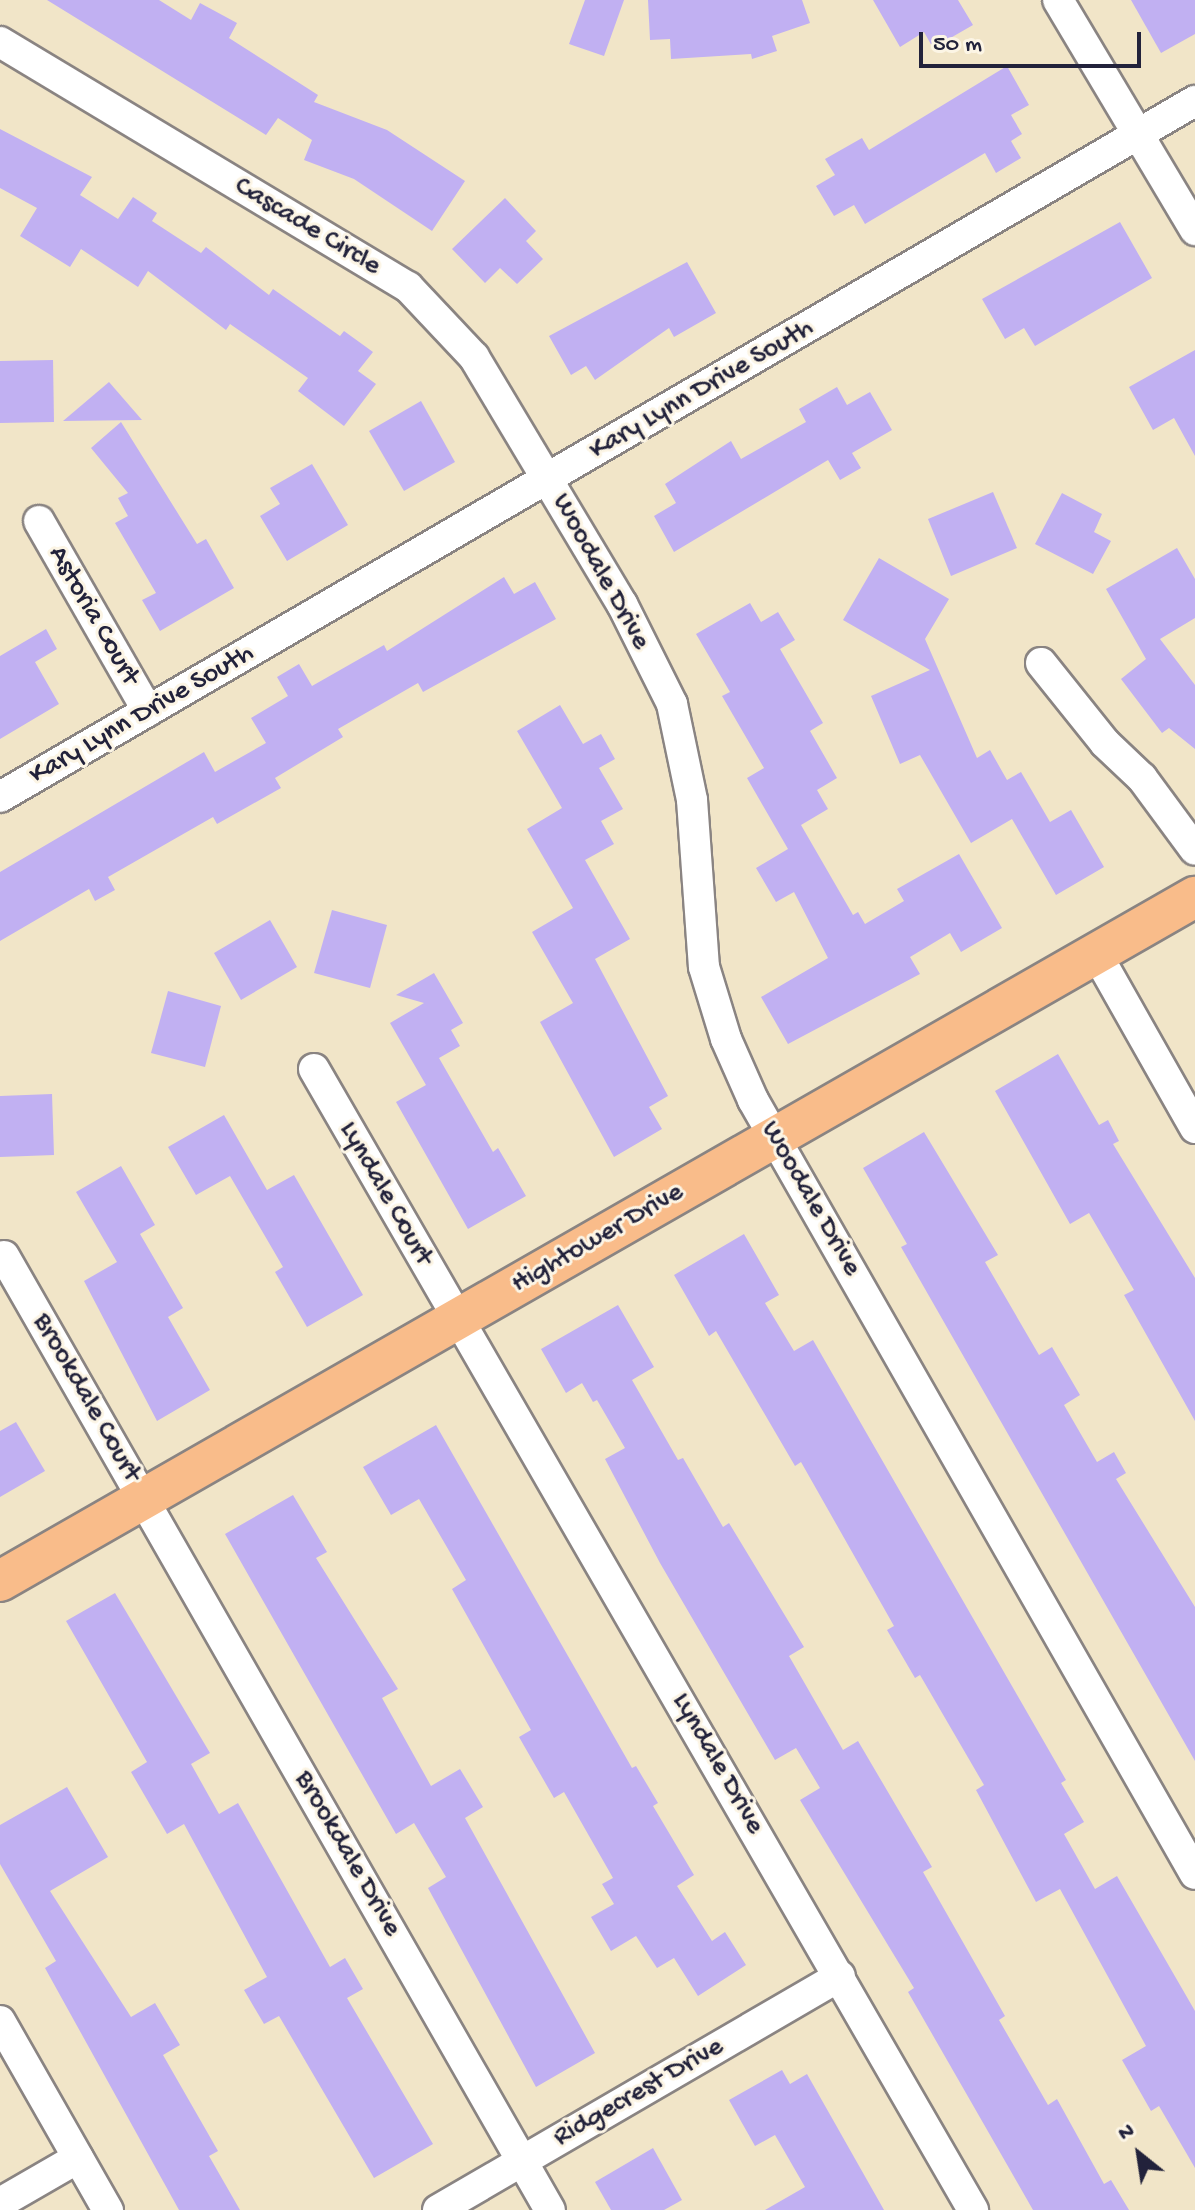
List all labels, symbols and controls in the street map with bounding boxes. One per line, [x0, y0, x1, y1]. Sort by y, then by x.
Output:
scale bar [923, 16, 1145, 66]
text: 50 m [933, 31, 982, 60]
street label: Cascade Circle [228, 170, 386, 284]
street label: Kary Lynn Drive South [584, 312, 820, 468]
street label: Woodale Drive [543, 488, 657, 656]
street label: Astoria Court [40, 540, 146, 692]
street label: Kary Lynn Drive South [24, 637, 260, 793]
street label: Lyndale Court [330, 1116, 440, 1272]
street label: Woodale Drive [752, 1116, 868, 1282]
street label: Hightower Drive [506, 1176, 690, 1302]
street label: Brookdale Court [24, 1308, 148, 1488]
street label: Lyndale Drive [663, 1687, 771, 1841]
street label: Brookdale Drive [286, 1765, 408, 1943]
street label: Ridgecrest Drive [548, 2031, 730, 2155]
north arrow [1099, 2114, 1179, 2194]
text: N [1114, 2118, 1140, 2148]

